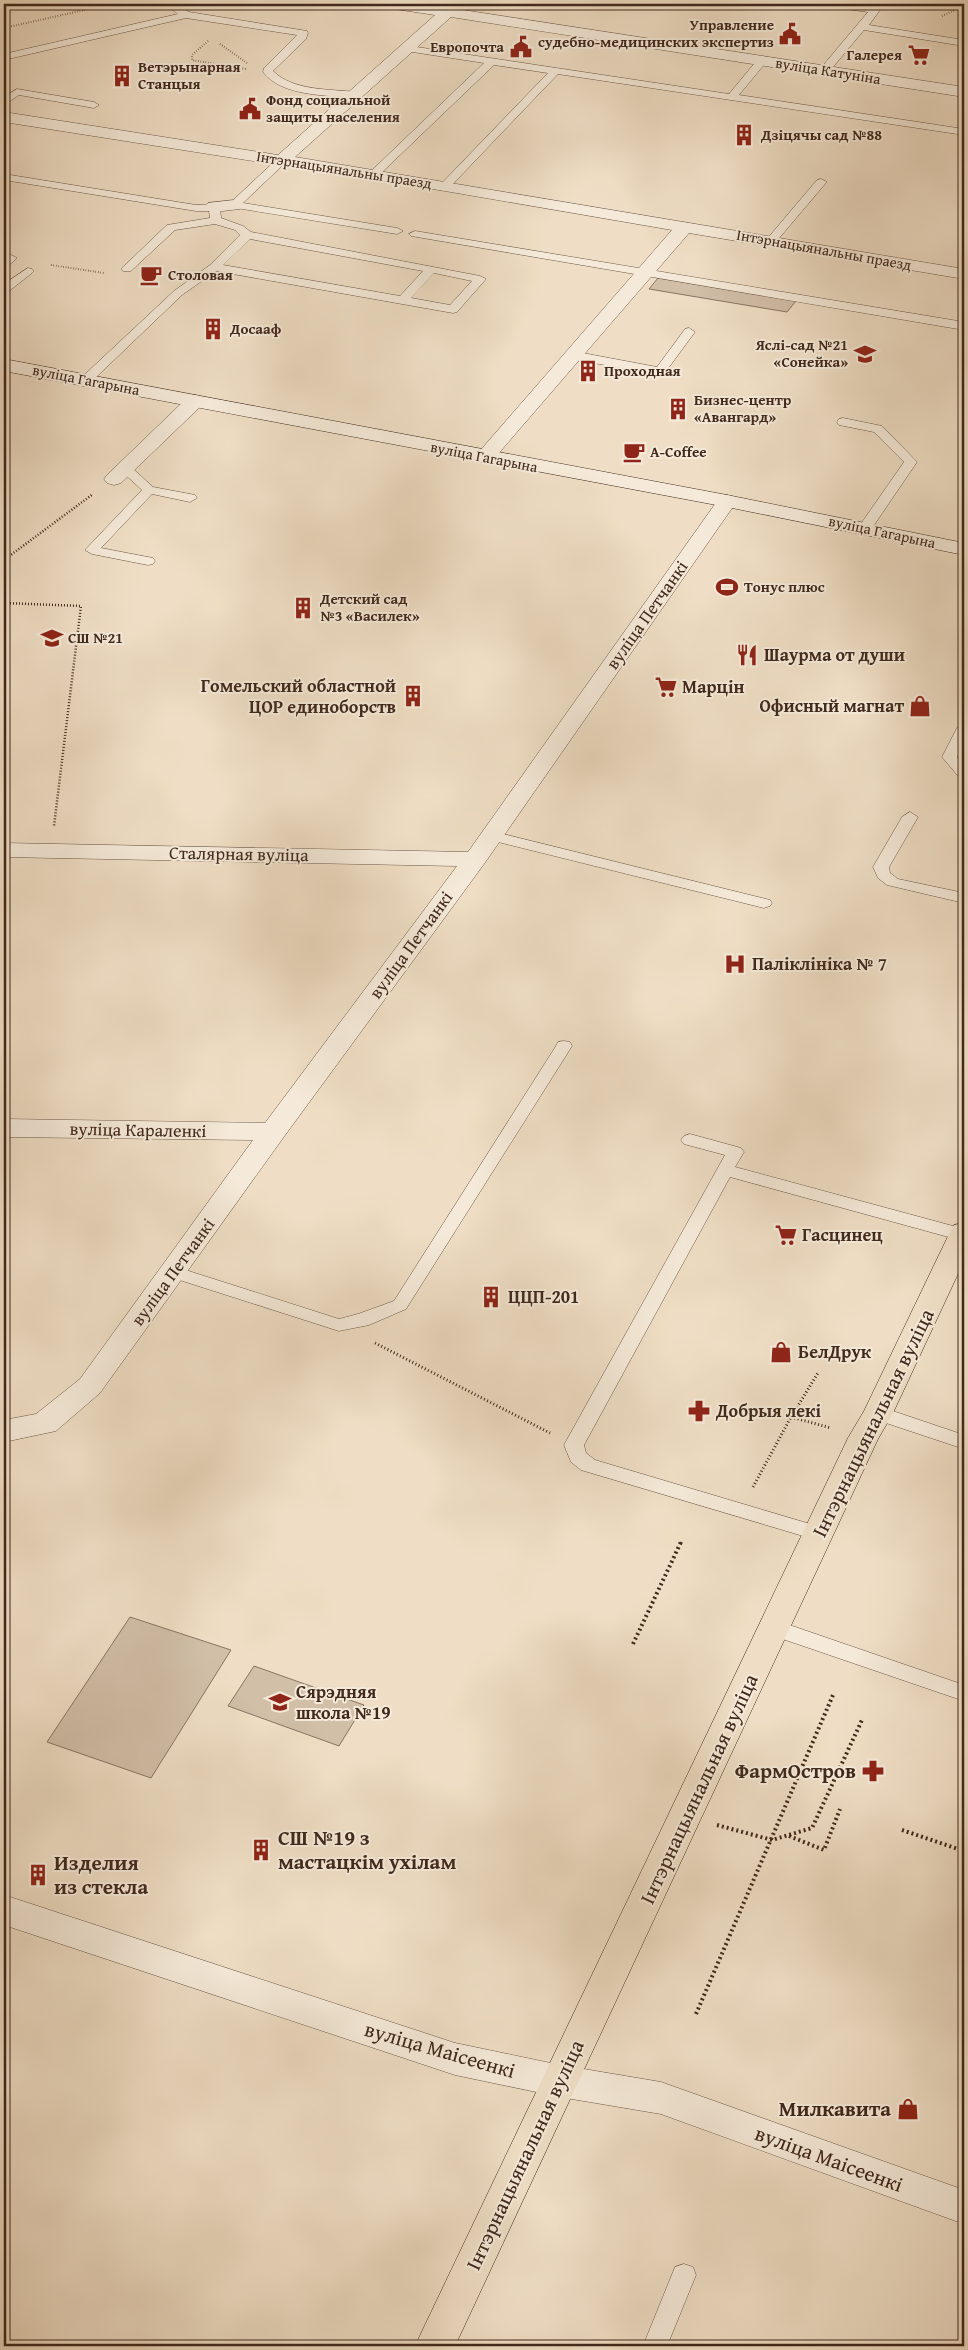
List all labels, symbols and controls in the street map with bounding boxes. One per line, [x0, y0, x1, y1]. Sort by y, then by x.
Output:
place label: Управление судебно-медицинских экспертиз [538, 14, 774, 52]
public building icon: Управление судебно-медицинских экспертиз [777, 21, 803, 47]
public building icon: Европочта [508, 34, 534, 60]
place label: Европочта [430, 36, 504, 57]
supermarket icon: Галерея [906, 42, 932, 68]
place label: Галерея [847, 44, 902, 65]
street label: вуліца Катуніна [774, 52, 883, 89]
place label: Ветэрынарная Станцыя [138, 56, 241, 94]
building icon: Ветэрынарная Станцыя [109, 63, 135, 89]
place label: Фонд социальной защиты населения [266, 89, 400, 127]
public building icon: Фонд социальной защиты населения [237, 96, 263, 122]
building icon: Дзіцячы сад №88 [731, 122, 757, 148]
place label: Дзіцячы сад №88 [760, 124, 882, 145]
street label: Інтэрнацыянальны праезд [255, 145, 433, 194]
street label: Інтэрнацыянальны праезд [735, 224, 913, 275]
cafe icon: Столовая [138, 262, 164, 288]
place label: Столовая [168, 264, 233, 285]
building icon: Досааф [200, 316, 226, 342]
place label: Досааф [229, 318, 282, 339]
place label: Яслі-сад №21 «Сонейка» [755, 334, 848, 372]
school or university icon: Яслі-сад №21 «Сонейка» [852, 341, 878, 367]
building icon: Проходная [575, 358, 601, 384]
street label: вуліца Гагарына [31, 359, 142, 400]
place label: Проходная [604, 360, 681, 381]
place label: Бизнес-центр «Авангард» [694, 389, 792, 427]
building icon: Бизнес-центр «Авангард» [665, 396, 691, 422]
street label: вуліца Гагарына [429, 436, 540, 477]
cafe icon: A-Coffee [621, 439, 647, 465]
place label: A-Coffee [650, 441, 707, 462]
street label: вуліца Гагарына [827, 510, 938, 553]
street label: вуліца Петчанкі [599, 555, 694, 675]
sports icon: Тонус плюс [714, 574, 740, 600]
place label: Тонус плюс [744, 576, 825, 597]
place label: Детский сад №3 «Василек» [319, 588, 420, 626]
building icon: Детский сад №3 «Василек» [290, 595, 316, 621]
school or university icon: СШ №21 [39, 625, 65, 651]
place label: СШ №21 [68, 627, 123, 648]
place label: Шаурма от души [764, 641, 905, 668]
restaurant icon: Шаурма от души [734, 642, 760, 668]
place label: Гомельский областной ЦОР единоборств [201, 672, 396, 720]
place label: Марцін [682, 673, 745, 700]
supermarket icon: Марцін [653, 674, 679, 700]
building icon: Гомельский областной ЦОР единоборств [400, 683, 426, 709]
place label: Офисный магнат [759, 692, 904, 719]
shop icon: Офисный магнат [907, 693, 933, 719]
street label: Сталярная вуліца [169, 839, 309, 868]
street label: вуліца Петчанкі [362, 885, 459, 1004]
place label: Паліклініка № 7 [752, 950, 887, 977]
hospital icon: Паліклініка № 7 [722, 951, 748, 977]
street label: вуліца Караленкі [69, 1115, 207, 1144]
street label: вуліца Петчанкі [124, 1212, 221, 1331]
place label: Гасцинец [802, 1221, 883, 1248]
supermarket icon: Гасцинец [773, 1222, 799, 1248]
place label: ЦЦП-201 [508, 1283, 579, 1310]
building icon: ЦЦП-201 [478, 1284, 504, 1310]
street label: Інтэрнацыянальная вуліца [804, 1303, 941, 1542]
place label: БелДрук [798, 1338, 872, 1365]
shop icon: БелДрук [768, 1339, 794, 1365]
place label: Добрыя лекі [715, 1397, 821, 1424]
pharmacy icon: Добрыя лекі [686, 1398, 712, 1424]
street label: Інтэрнацыянальная вуліца [631, 1669, 766, 1909]
place label: Сярэдняя школа №19 [296, 1678, 391, 1726]
school or university icon: Сярэдняя школа №19 [267, 1689, 293, 1715]
place label: ФармОстров [735, 1755, 856, 1786]
pharmacy icon: ФармОстров [860, 1758, 886, 1784]
place label: СШ №19 з мастацкім ухілам [278, 1822, 456, 1877]
building icon: СШ №19 з мастацкім ухілам [248, 1837, 274, 1863]
place label: Изделия из стекла [54, 1847, 148, 1902]
building icon: Изделия из стекла [25, 1862, 51, 1888]
street label: вуліца Маісеенкі [361, 2013, 519, 2086]
street label: Інтэрнацыянальная вуліца [457, 2035, 592, 2275]
place label: Милкавита [779, 2093, 891, 2124]
shop icon: Милкавита [895, 2096, 921, 2122]
street label: вуліца Маісеенкі [751, 2117, 908, 2200]

